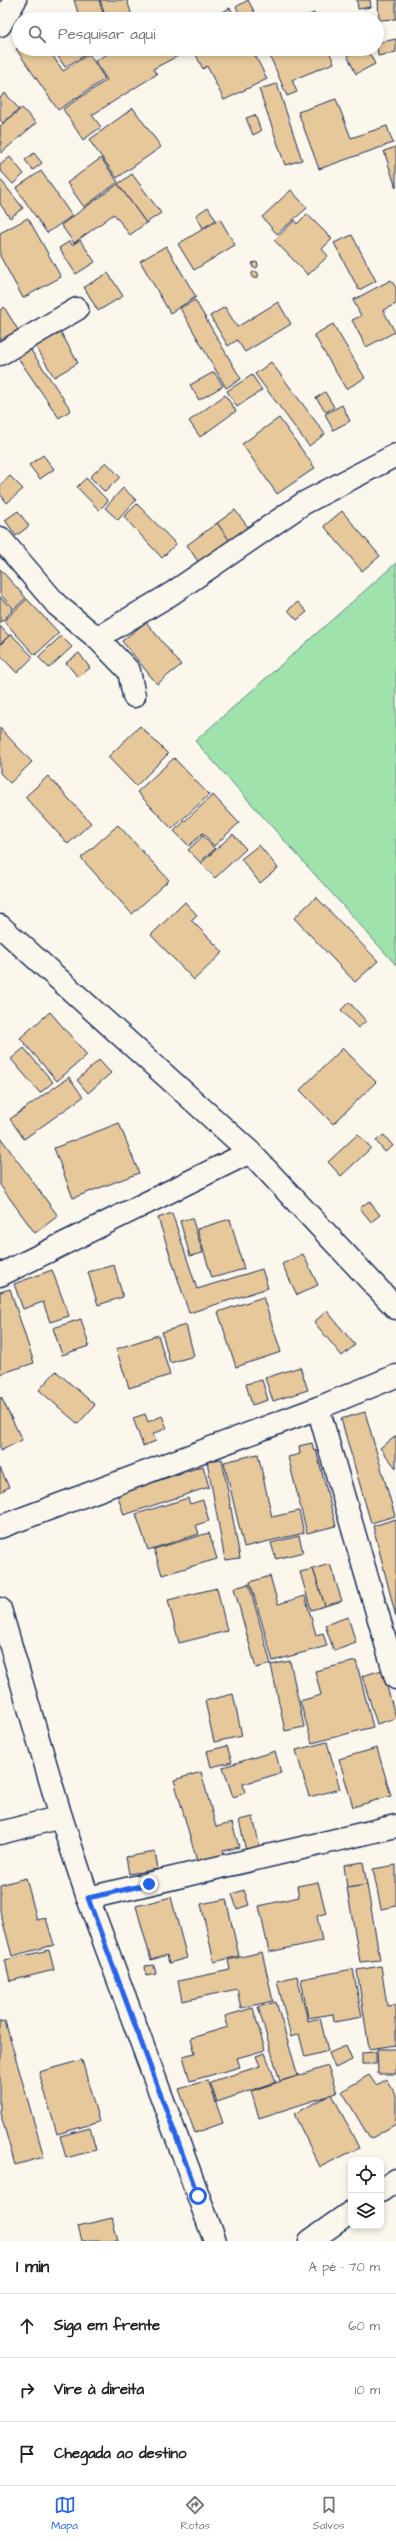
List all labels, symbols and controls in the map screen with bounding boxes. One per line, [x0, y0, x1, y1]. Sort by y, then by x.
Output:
search box [12, 12, 384, 56]
icon: search [26, 23, 48, 45]
text: Pesquisar aqui [58, 24, 155, 45]
route end [140, 1875, 158, 1893]
map controls [348, 2157, 384, 2229]
button: locate [348, 2157, 384, 2193]
route start [189, 2187, 207, 2205]
button: layers [348, 2193, 384, 2229]
text: 1 min [16, 2255, 49, 2279]
text: A pé · 70 m [308, 2258, 380, 2276]
icon: ahead [16, 2315, 38, 2337]
text: Siga em frente [54, 2315, 160, 2336]
text: 60 m [348, 2317, 380, 2335]
icon: right [16, 2379, 38, 2401]
text: Vire à direita [54, 2379, 144, 2400]
text: 10 m [355, 2381, 380, 2399]
icon: arrive [16, 2443, 38, 2465]
text: Chegada ao destino [54, 2443, 187, 2464]
tab: Mapa [51, 2494, 78, 2533]
tab: Rotas [181, 2494, 210, 2533]
tab: Salvos [313, 2494, 345, 2533]

